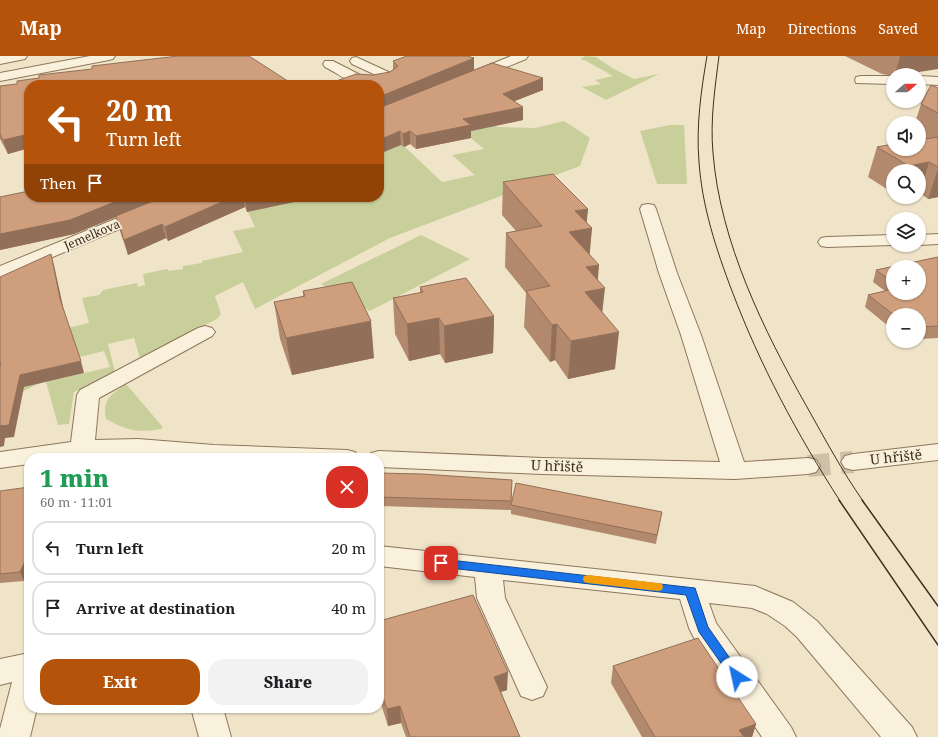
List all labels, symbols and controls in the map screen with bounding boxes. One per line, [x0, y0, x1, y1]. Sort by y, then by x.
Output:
text: Map [20, 15, 62, 41]
text: Map [736, 19, 766, 38]
text: Directions [788, 19, 856, 38]
text: Saved [878, 19, 918, 38]
north arrow [886, 68, 926, 108]
map controls [886, 68, 926, 348]
text: 20 m [106, 91, 173, 129]
icon: left [40, 96, 92, 148]
button: sound [886, 116, 926, 156]
text: Turn left [106, 127, 181, 151]
button: search [886, 164, 926, 204]
icon: arrive [84, 172, 106, 194]
text: Then [40, 173, 76, 193]
button: layers [886, 212, 926, 252]
street label: Jemelkova [60, 215, 123, 254]
button: + [886, 260, 926, 300]
button: − [886, 308, 926, 348]
street label: U hřiště [869, 444, 923, 469]
street label: U hřiště [531, 455, 584, 476]
text: 1 min [40, 461, 109, 494]
button: close [326, 466, 368, 508]
text: 60 m · 11:01 [40, 493, 113, 511]
icon: left [42, 537, 64, 559]
text: Turn left [76, 538, 144, 558]
text: 20 m [331, 538, 366, 558]
pin [424, 546, 458, 580]
icon: arrive [430, 552, 452, 574]
icon: arrive [42, 597, 64, 619]
text: Arrive at destination [76, 598, 235, 618]
text: 40 m [331, 598, 366, 618]
position arrow [716, 656, 758, 698]
button: Exit [40, 659, 200, 705]
button: Share [208, 659, 368, 705]

